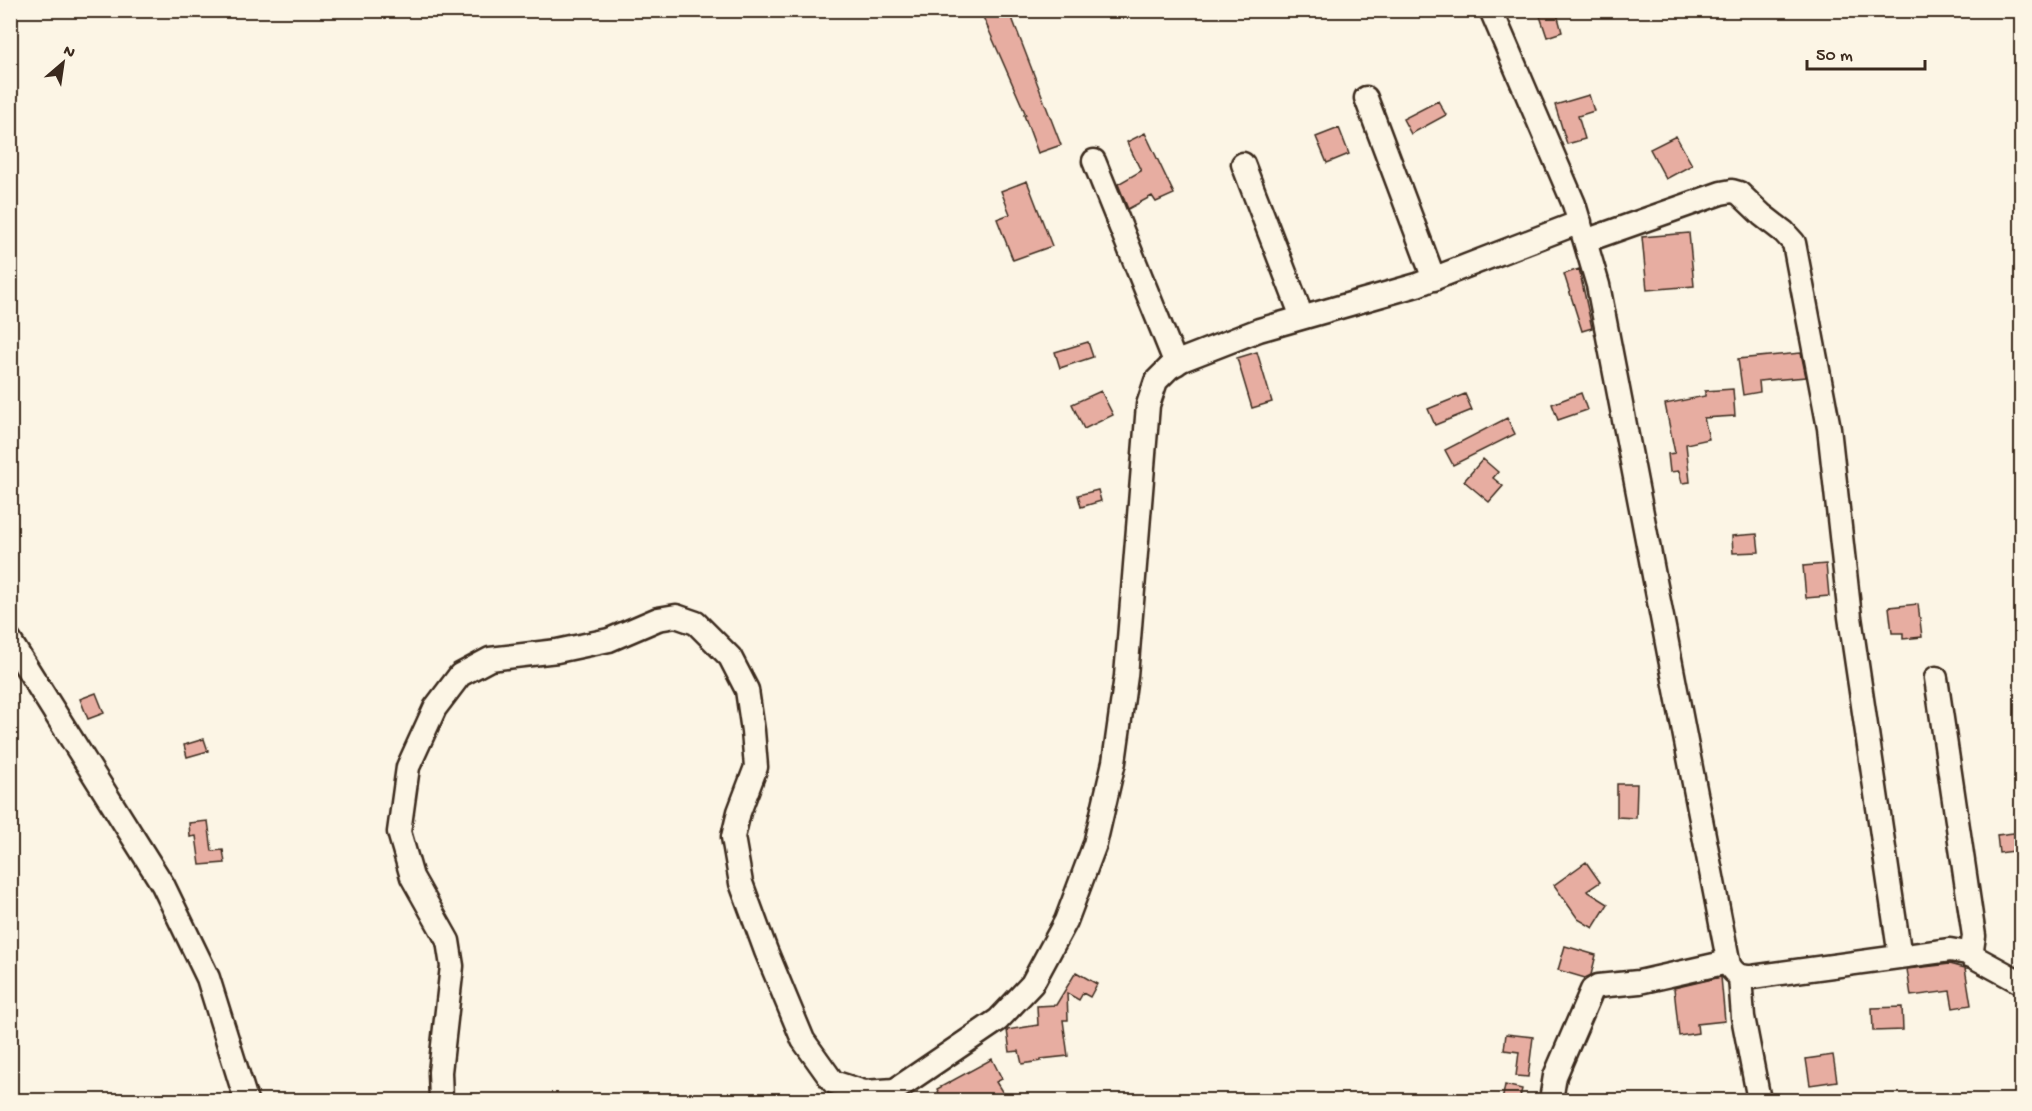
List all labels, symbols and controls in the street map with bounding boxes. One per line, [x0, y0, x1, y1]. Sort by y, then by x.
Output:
north arrow [33, 33, 93, 93]
scale bar [1807, 33, 1926, 71]
text: N [59, 42, 78, 64]
text: 50 m [1816, 46, 1853, 67]

